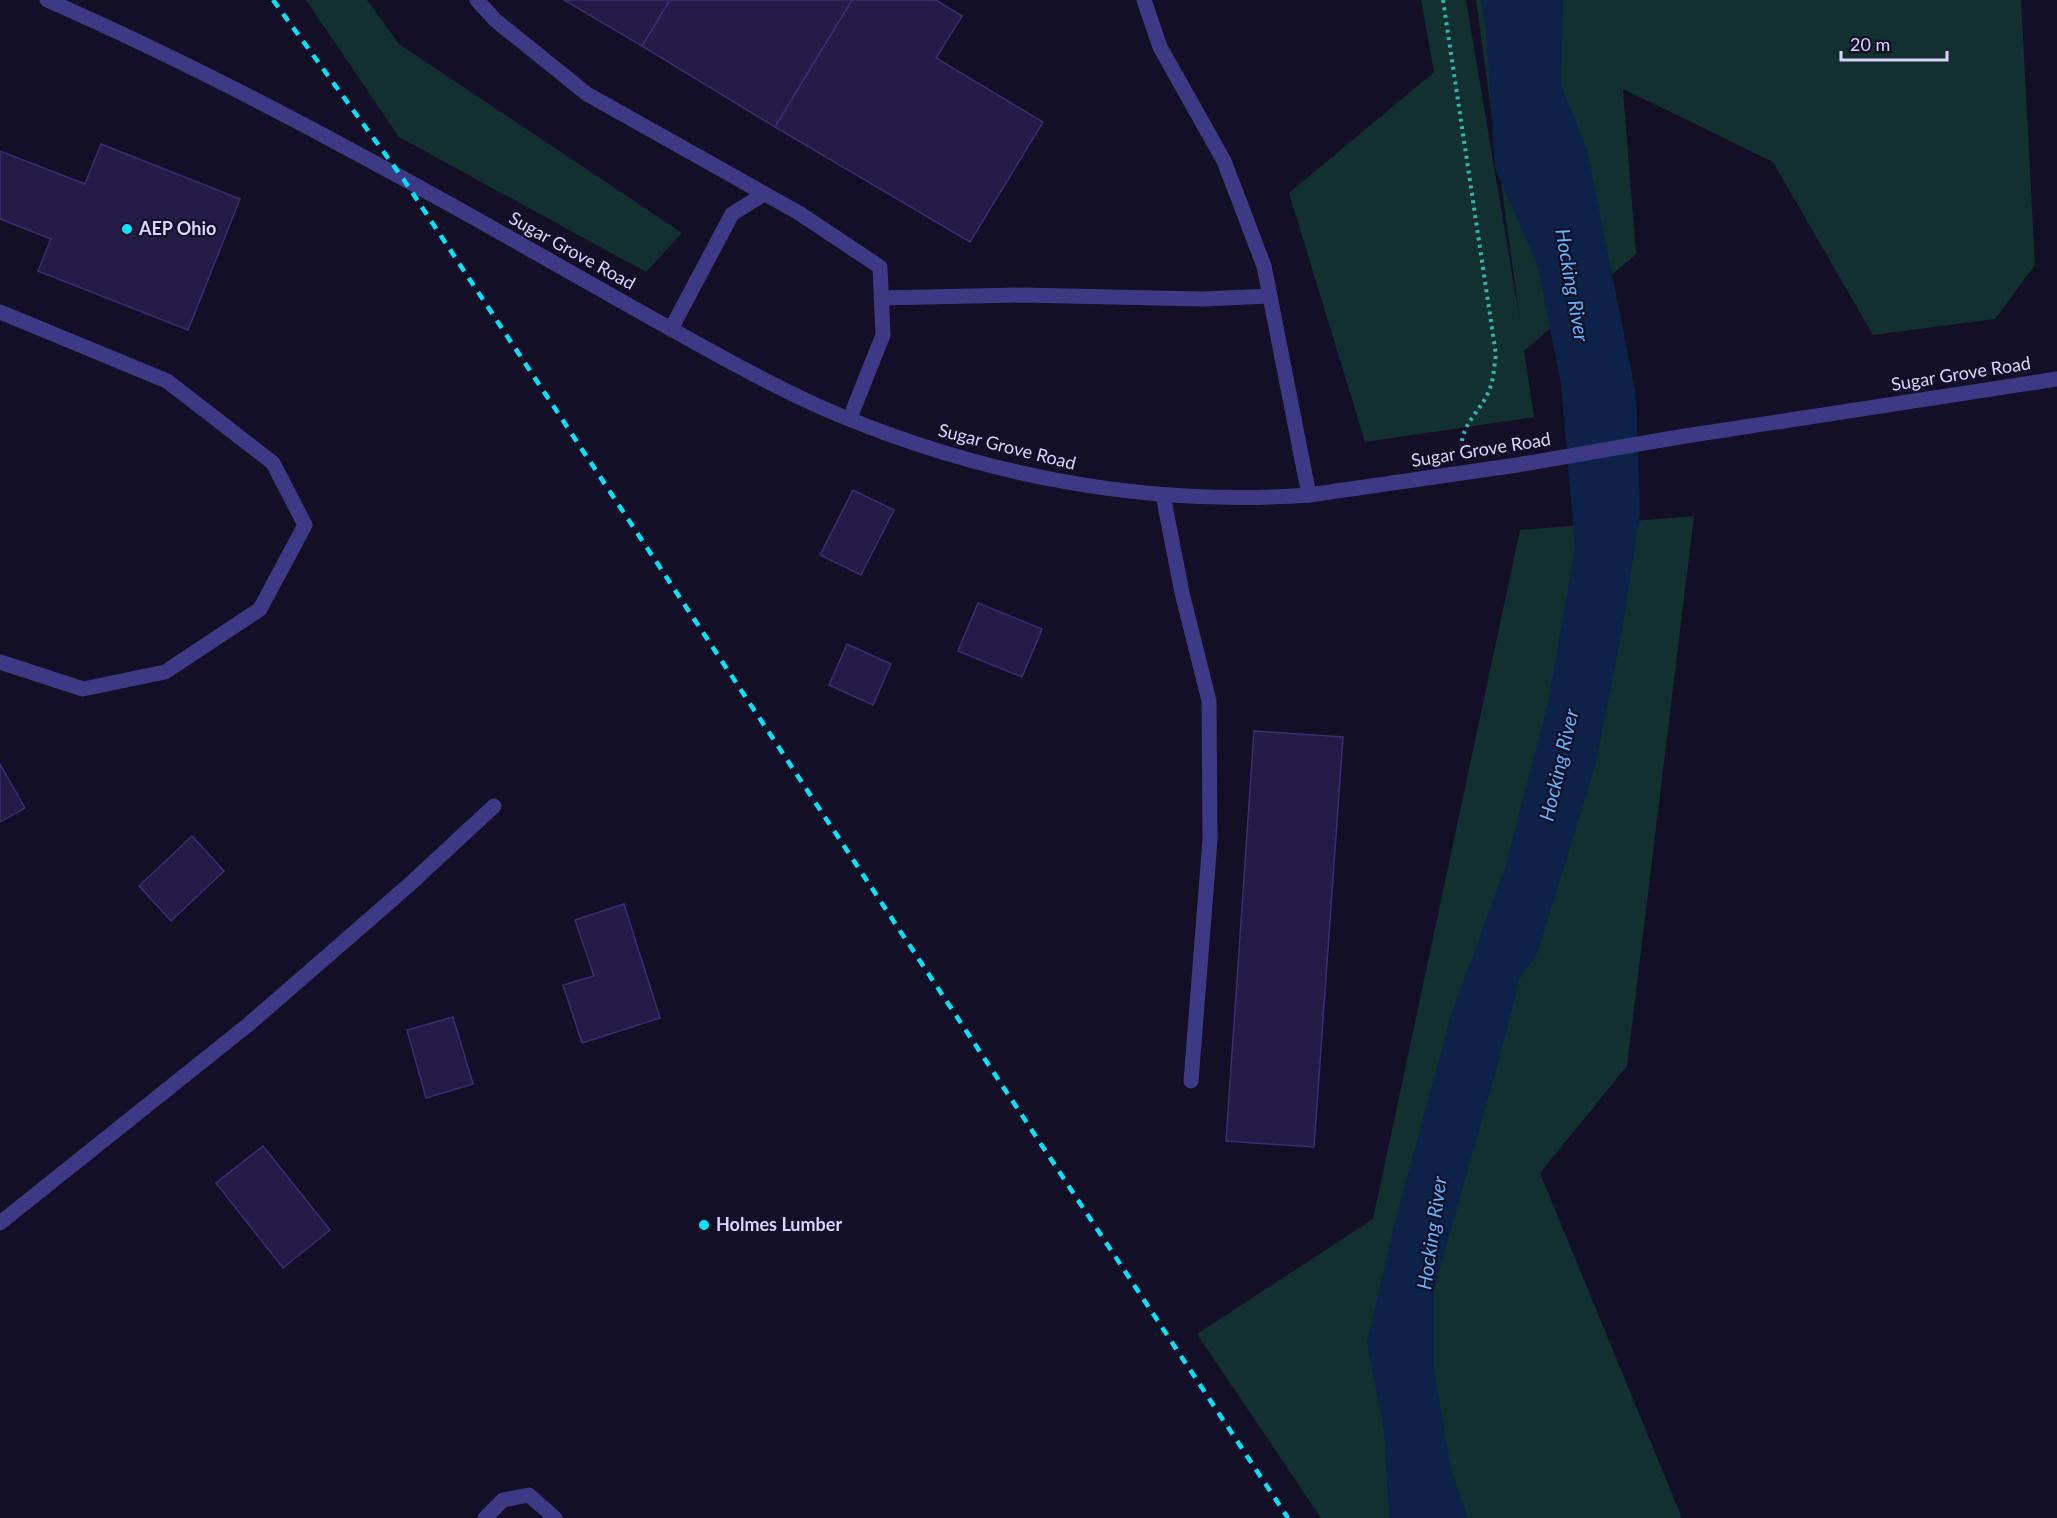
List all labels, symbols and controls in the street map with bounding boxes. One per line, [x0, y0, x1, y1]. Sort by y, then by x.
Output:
scale bar [1841, 24, 1948, 62]
text: 20 m [1850, 33, 1890, 55]
street label: Sugar Grove Road [506, 206, 639, 294]
place label: AEP Ohio [138, 217, 216, 239]
marker: AEP Ohio [120, 222, 134, 236]
water label: Hocking River [1551, 226, 1595, 344]
street label: Sugar Grove Road [1890, 351, 2032, 395]
street label: Sugar Grove Road [936, 418, 1078, 474]
street label: Sugar Grove Road [1410, 427, 1552, 471]
water label: Hocking River [1533, 705, 1583, 823]
water label: Hocking River [1411, 1173, 1451, 1291]
place label: Holmes Lumber [716, 1213, 842, 1235]
marker: Holmes Lumber [697, 1218, 711, 1232]

